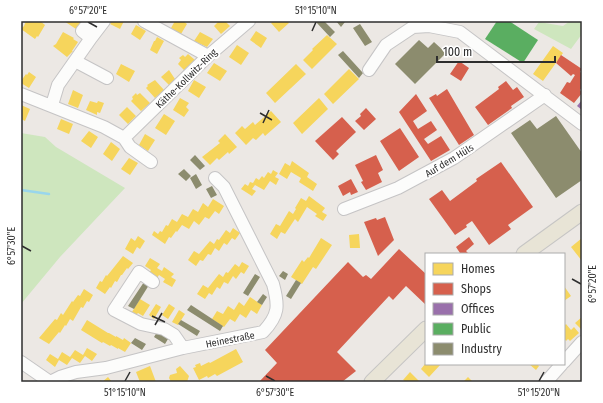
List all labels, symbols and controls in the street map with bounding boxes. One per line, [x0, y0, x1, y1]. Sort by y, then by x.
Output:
text: 6°57'20"E [69, 5, 107, 17]
text: 51°15'10"N [295, 5, 337, 17]
scale bar [437, 38, 555, 64]
text: 100 m [443, 45, 472, 59]
street label: Käthe-Kollwitz-Ring [154, 46, 220, 111]
street label: Auf dem Hüls [423, 142, 476, 180]
text: 6°57'30"E [6, 227, 18, 265]
legend [425, 253, 565, 365]
text: Homes [461, 262, 495, 276]
text: 6°57'20"E [587, 265, 599, 303]
text: Shops [461, 282, 491, 296]
text: Offices [461, 302, 494, 316]
text: Public [461, 322, 491, 336]
street label: Heinestraße [205, 329, 256, 351]
text: Industry [461, 342, 502, 356]
text: 51°15'10"N [104, 387, 146, 399]
text: 6°57'30"E [256, 387, 294, 399]
text: 51°15'20"N [518, 387, 560, 399]

